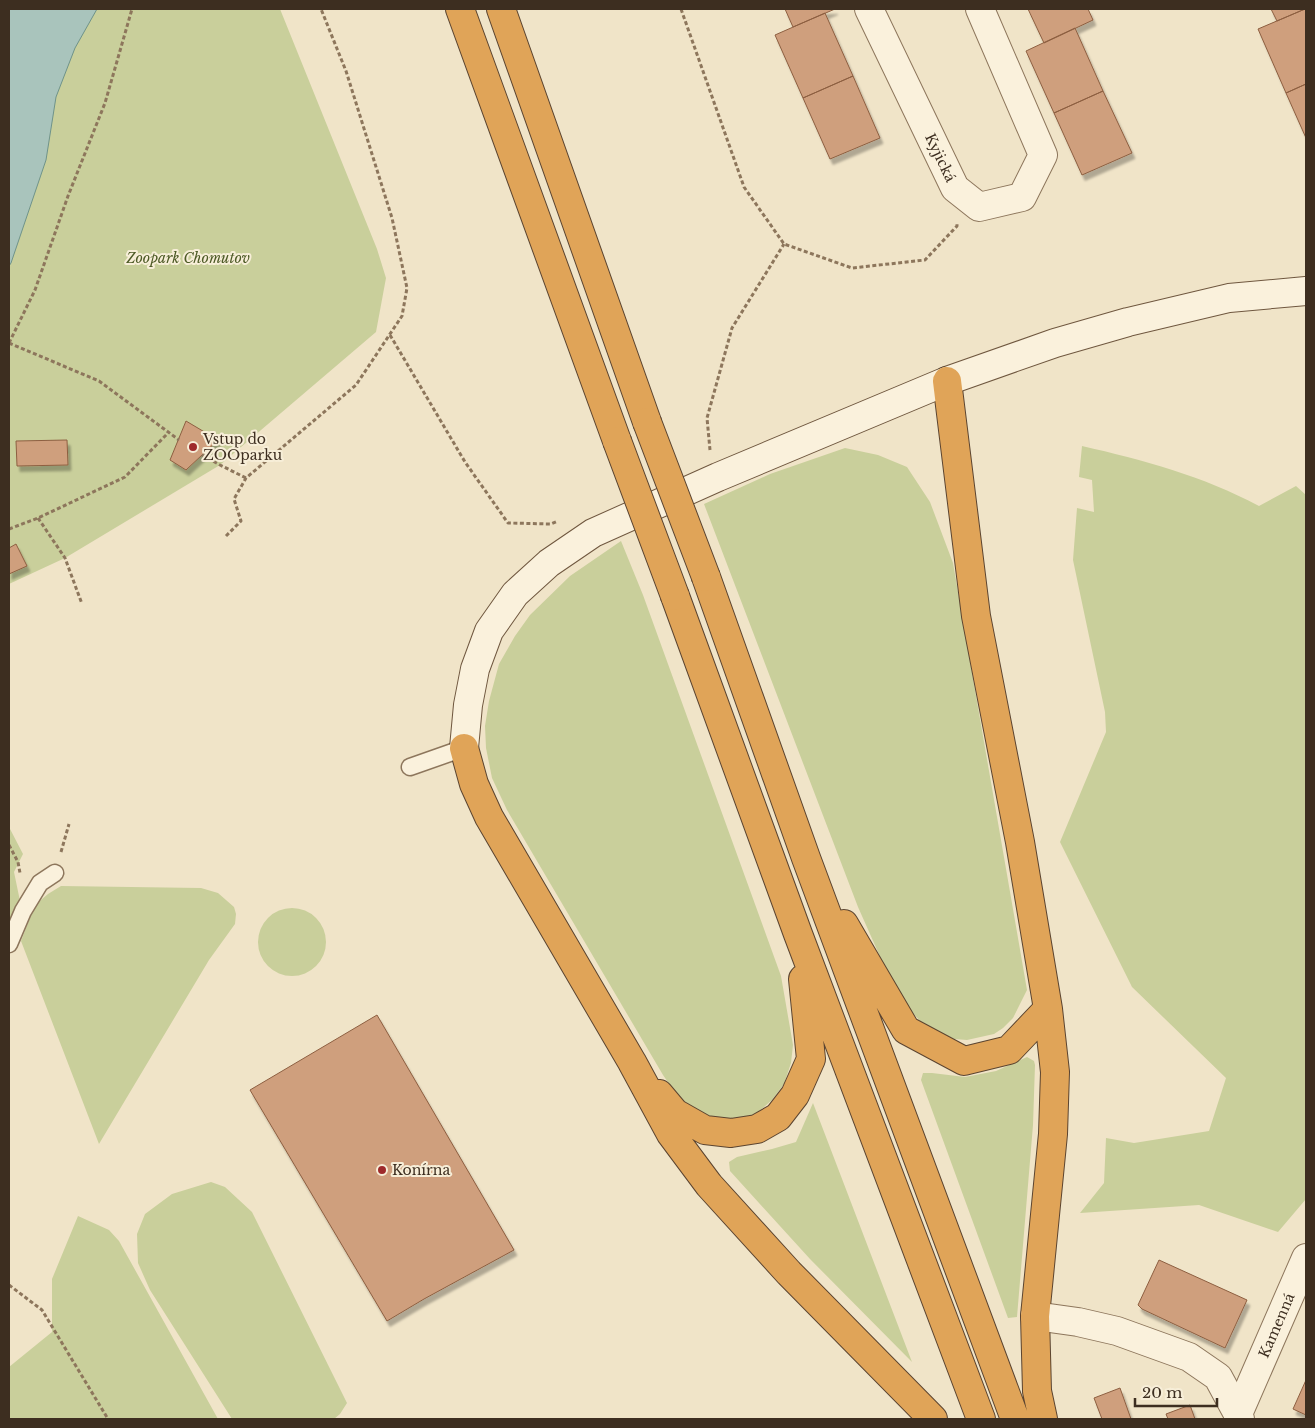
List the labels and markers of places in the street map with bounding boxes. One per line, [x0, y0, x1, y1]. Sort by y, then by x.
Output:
place label: Vstup do ZOOparku [202, 430, 283, 464]
marker: Vstup do ZOOparku [187, 441, 199, 453]
place label: Konírna [392, 1161, 450, 1179]
marker: Konírna [376, 1164, 388, 1176]

